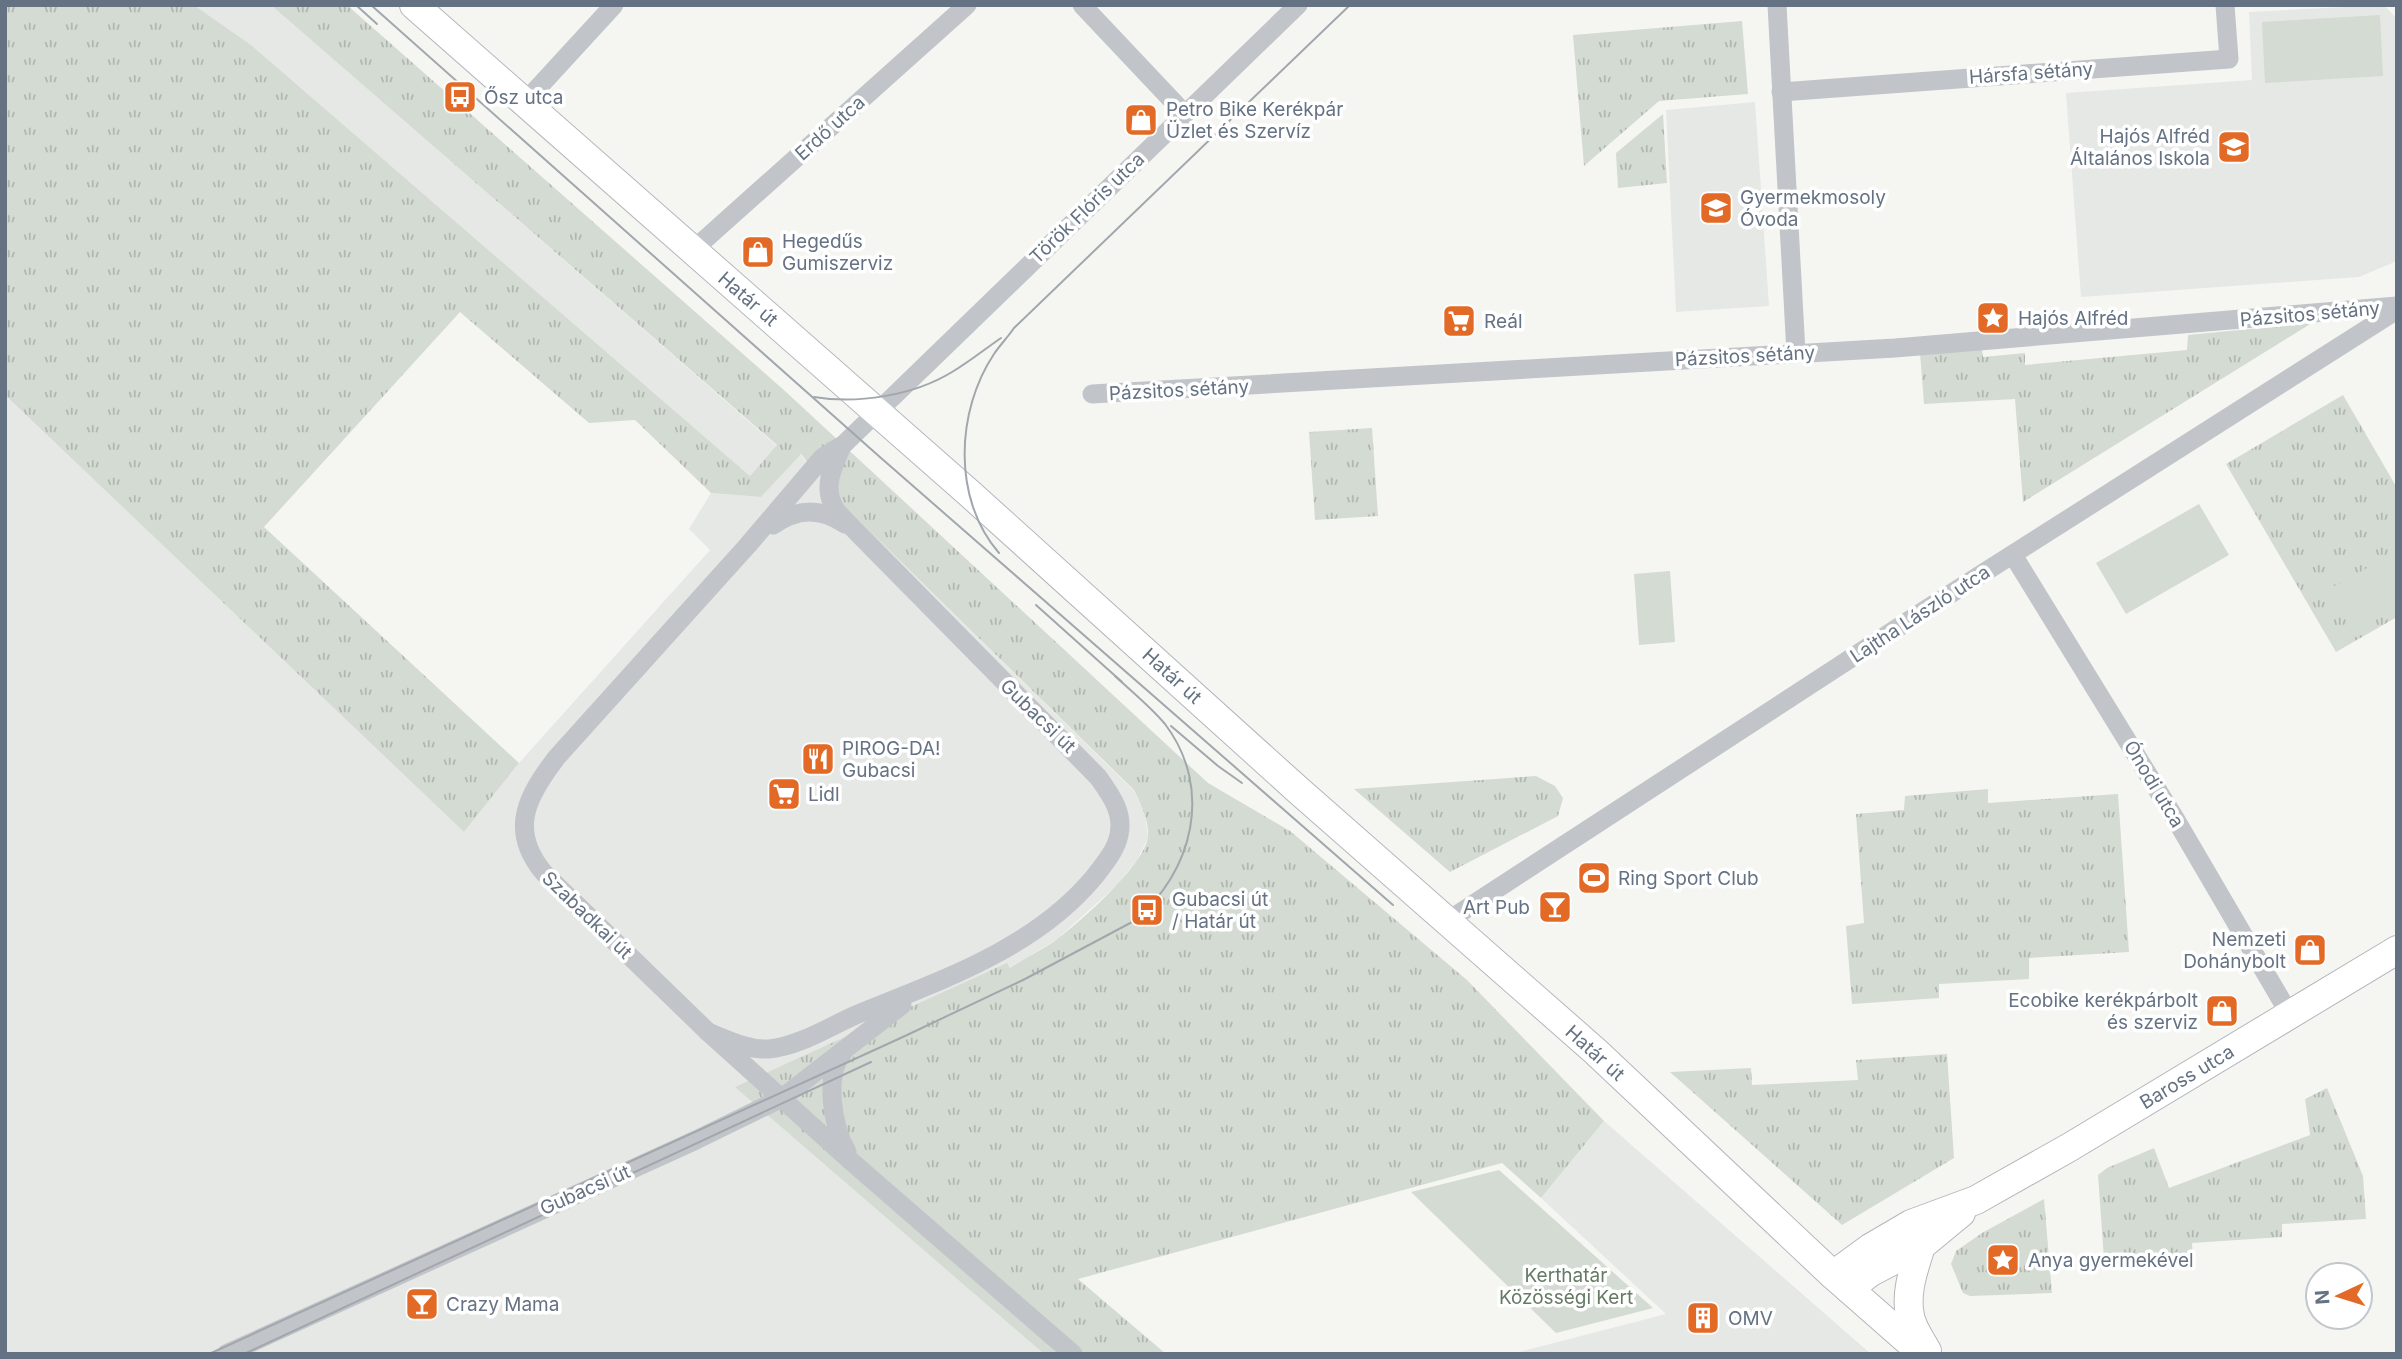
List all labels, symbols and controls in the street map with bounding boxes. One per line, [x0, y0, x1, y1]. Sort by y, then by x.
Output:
street label: Hársfa sétány [1968, 57, 2094, 89]
bus stop icon: Ősz utca [441, 78, 479, 116]
place label: Ősz utca [484, 86, 563, 109]
street label: Erdő utca [790, 91, 870, 165]
place label: Petro Bike Kerékpár Üzlet és Szervíz [1166, 98, 1343, 143]
shop icon: Petro Bike Kerékpár Üzlet és Szervíz [1122, 101, 1160, 139]
place label: Hajós Alfréd Általános Iskola [2070, 125, 2210, 170]
school or university icon: Hajós Alfréd Általános Iskola [2215, 128, 2253, 166]
street label: Török Flóris utca [1025, 148, 1149, 268]
place label: Gyermekmosoly Óvoda [1740, 186, 1886, 231]
school or university icon: Gyermekmosoly Óvoda [1697, 189, 1735, 227]
place label: Hegedűs Gumiszerviz [782, 230, 893, 275]
shop icon: Hegedűs Gumiszerviz [739, 233, 777, 271]
street label: Határ út [713, 267, 783, 331]
street label: Pázsitos sétány [2239, 296, 2381, 332]
place icon: Hajós Alfréd [1974, 299, 2012, 337]
supermarket icon: Reál [1440, 302, 1478, 340]
place label: Hajós Alfréd [2018, 307, 2128, 330]
place label: Reál [1484, 310, 1522, 333]
street label: Pázsitos sétány [1674, 341, 1816, 371]
street label: Pázsitos sétány [1108, 375, 1250, 405]
street label: Lajtha László utca [1846, 560, 1994, 668]
street label: Határ út [1138, 643, 1206, 709]
street label: Gubacsi út [995, 674, 1081, 758]
street label: Ónodi utca [2119, 736, 2189, 832]
place label: PIROG-DA! Gubacsi [842, 737, 941, 782]
restaurant icon: PIROG-DA! Gubacsi [799, 740, 837, 778]
supermarket icon: Lidl [765, 775, 803, 813]
place label: Lidl [808, 783, 840, 806]
sports icon: Ring Sport Club [1575, 859, 1613, 897]
street label: Szabadkai út [537, 866, 637, 964]
place label: Ring Sport Club [1618, 867, 1759, 890]
place label: Gubacsi út / Határ út [1172, 888, 1268, 933]
bar icon: Art Pub [1536, 888, 1574, 926]
bus stop icon: Gubacsi út / Határ út [1128, 891, 1166, 929]
place label: Art Pub [1463, 896, 1530, 919]
place label: Nemzeti Dohánybolt [2183, 928, 2286, 973]
shop icon: Nemzeti Dohánybolt [2291, 931, 2329, 969]
place label: Ecobike kerékpárbolt és szerviz [2008, 989, 2198, 1034]
shop icon: Ecobike kerékpárbolt és szerviz [2203, 992, 2241, 1030]
street label: Határ út [1561, 1020, 1629, 1086]
street label: Baross utca [2136, 1040, 2238, 1114]
street label: Gubacsi út [536, 1160, 634, 1220]
place icon: Anya gyermekével [1984, 1241, 2022, 1279]
place label: Anya gyermekével [2028, 1249, 2194, 1272]
north arrow [2304, 1261, 2374, 1331]
park label: Kerthatár Közösségi Kert [1499, 1264, 1633, 1309]
bar icon: Crazy Mama [403, 1285, 441, 1323]
text: N [2311, 1289, 2335, 1305]
place label: Crazy Mama [446, 1293, 559, 1316]
building icon: OMV [1684, 1299, 1722, 1337]
place label: OMV [1728, 1307, 1773, 1330]

